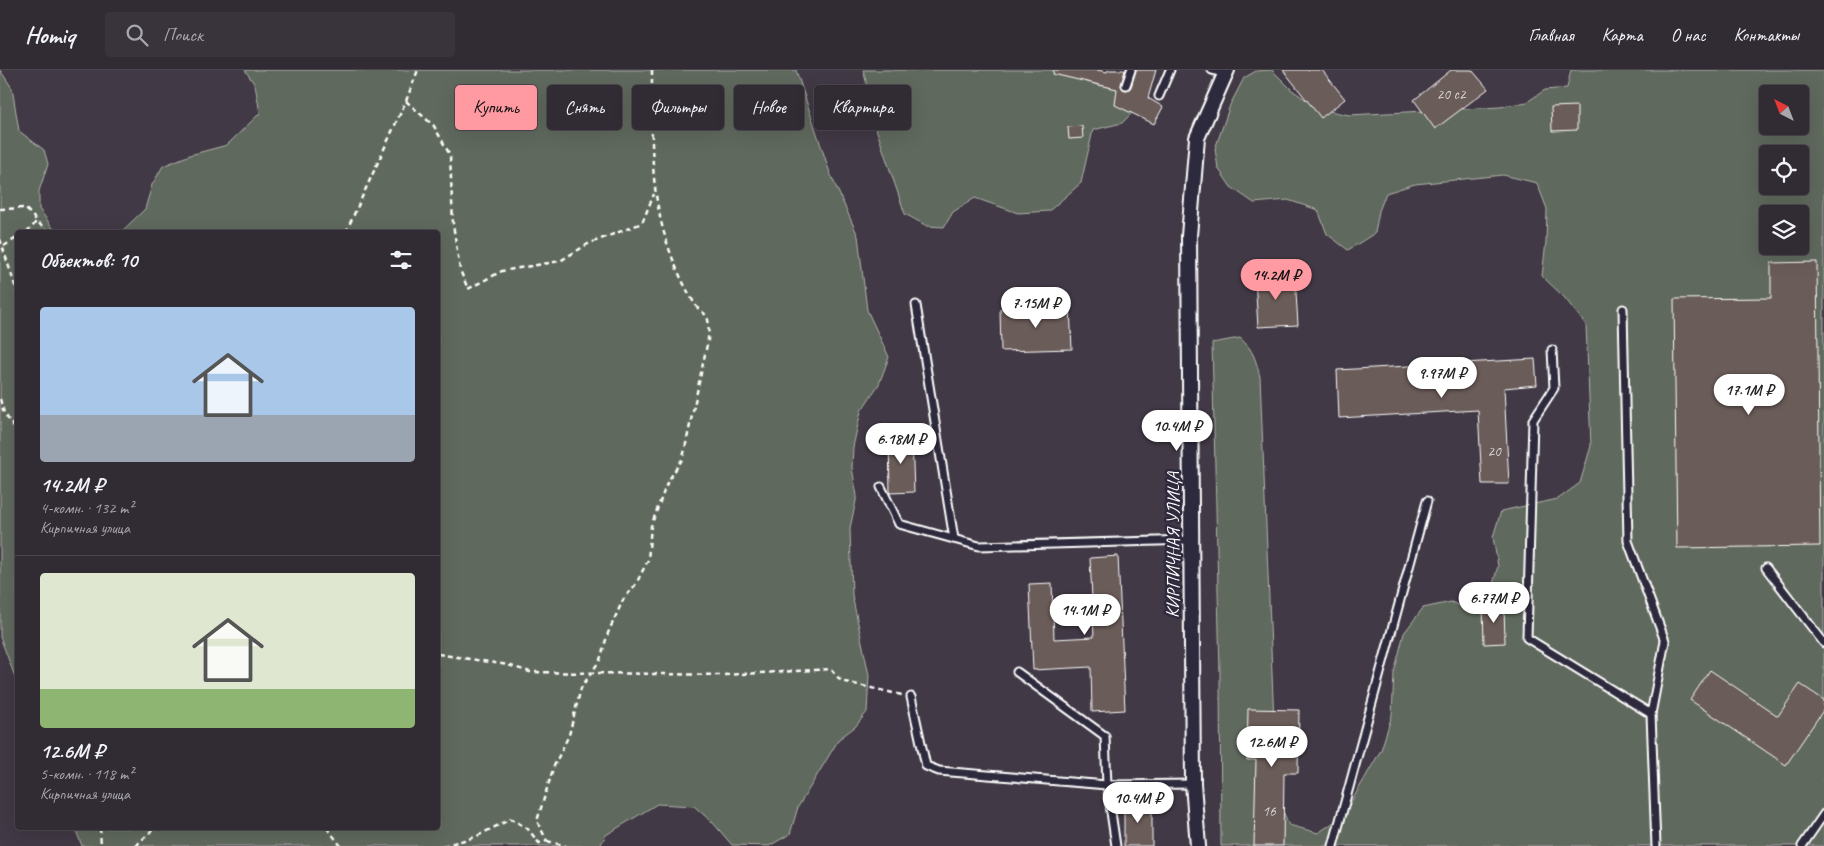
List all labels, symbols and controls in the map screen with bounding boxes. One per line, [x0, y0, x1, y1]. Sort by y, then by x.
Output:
search box [105, 12, 455, 57]
text: Homiq [25, 20, 75, 50]
icon: search [123, 21, 151, 49]
text: Поиск [163, 23, 203, 47]
text: Главная [1529, 24, 1574, 46]
text: Карта [1602, 24, 1643, 46]
text: О нас [1671, 24, 1706, 46]
text: Контакты [1734, 24, 1799, 46]
chip: Купить [455, 85, 537, 130]
chip: Снять [547, 85, 622, 130]
chip: Фильтры [632, 85, 724, 130]
chip: Новое [734, 85, 804, 130]
chip: Квартира [814, 85, 911, 130]
house number: 20 с2 [1436, 85, 1467, 104]
north arrow [1759, 85, 1809, 135]
map controls [1759, 85, 1809, 255]
button: locate [1759, 145, 1809, 195]
button: layers [1759, 205, 1809, 255]
icon: filters [387, 246, 415, 274]
text: Объектов: 10 [40, 247, 137, 273]
pin: 14.2M ₽ [1230, 258, 1322, 301]
text: 14.2M ₽ [1252, 265, 1300, 285]
pin: 7.15M ₽ [990, 286, 1082, 329]
text: 7.15M ₽ [1012, 293, 1060, 313]
icon: home [183, 340, 273, 430]
pin: 9.97M ₽ [1396, 356, 1488, 399]
text: 9.97M ₽ [1418, 363, 1466, 383]
pin: 17.1M ₽ [1703, 374, 1795, 416]
text: 17.1M ₽ [1725, 380, 1773, 400]
pin: 10.4M ₽ [1131, 410, 1223, 452]
text: 10.4M ₽ [1153, 416, 1201, 436]
pin: 6.18M ₽ [855, 422, 947, 465]
text: 6.18M ₽ [877, 429, 925, 449]
house number: 20 [1487, 442, 1502, 461]
street label: КИРПИЧНАЯ УЛИЦА [1162, 471, 1184, 618]
text: 14.2M ₽ [40, 472, 104, 498]
text: 4-комн. · 132 m² [40, 498, 133, 518]
text: Кирпичная улица [40, 518, 130, 538]
pin: 6.77M ₽ [1448, 582, 1540, 624]
text: 6.77M ₽ [1470, 588, 1518, 608]
pin: 14.1M ₽ [1039, 594, 1131, 636]
text: 14.1M ₽ [1061, 600, 1109, 620]
icon: home [183, 605, 273, 695]
pin: 12.6M ₽ [1226, 726, 1318, 768]
text: 12.6M ₽ [1248, 732, 1296, 752]
text: 12.6M ₽ [40, 738, 104, 764]
text: 5-комн. · 118 m² [40, 764, 133, 784]
pin: 10.4M ₽ [1092, 782, 1184, 824]
text: Кирпичная улица [40, 784, 130, 804]
text: 10.4M ₽ [1114, 788, 1162, 808]
house number: 16 [1262, 802, 1277, 821]

